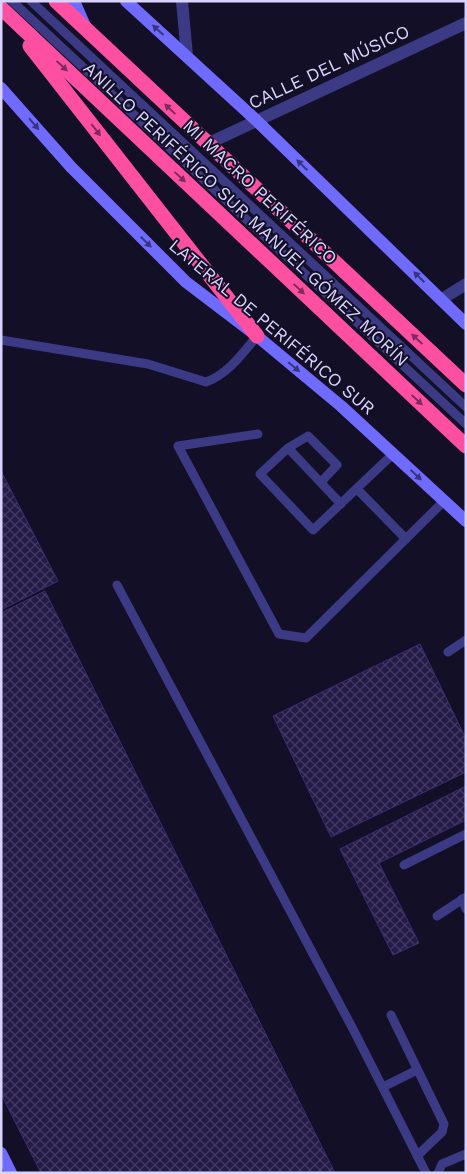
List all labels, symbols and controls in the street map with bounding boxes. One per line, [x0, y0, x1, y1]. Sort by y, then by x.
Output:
street label: CALLE DEL MÚSICO [245, 20, 413, 113]
one-way arrow [152, 24, 164, 36]
street label: ANILLO PERIFÉRICO SUR MANUEL GÓMEZ MORÍN [80, 57, 413, 370]
one-way arrow [56, 60, 68, 72]
one-way arrow [165, 103, 177, 115]
street label: MI MACRO PERIFÉRICO [179, 115, 342, 268]
one-way arrow [28, 118, 39, 131]
one-way arrow [90, 123, 101, 136]
one-way arrow [296, 159, 308, 171]
one-way arrow [174, 171, 186, 183]
street label: LATERAL DE PERIFÉRICO SUR [165, 234, 379, 419]
one-way arrow [140, 236, 152, 248]
one-way arrow [413, 272, 425, 284]
one-way arrow [292, 283, 304, 295]
one-way arrow [412, 333, 424, 345]
one-way arrow [288, 361, 300, 372]
one-way arrow [410, 394, 422, 406]
one-way arrow [409, 469, 421, 481]

